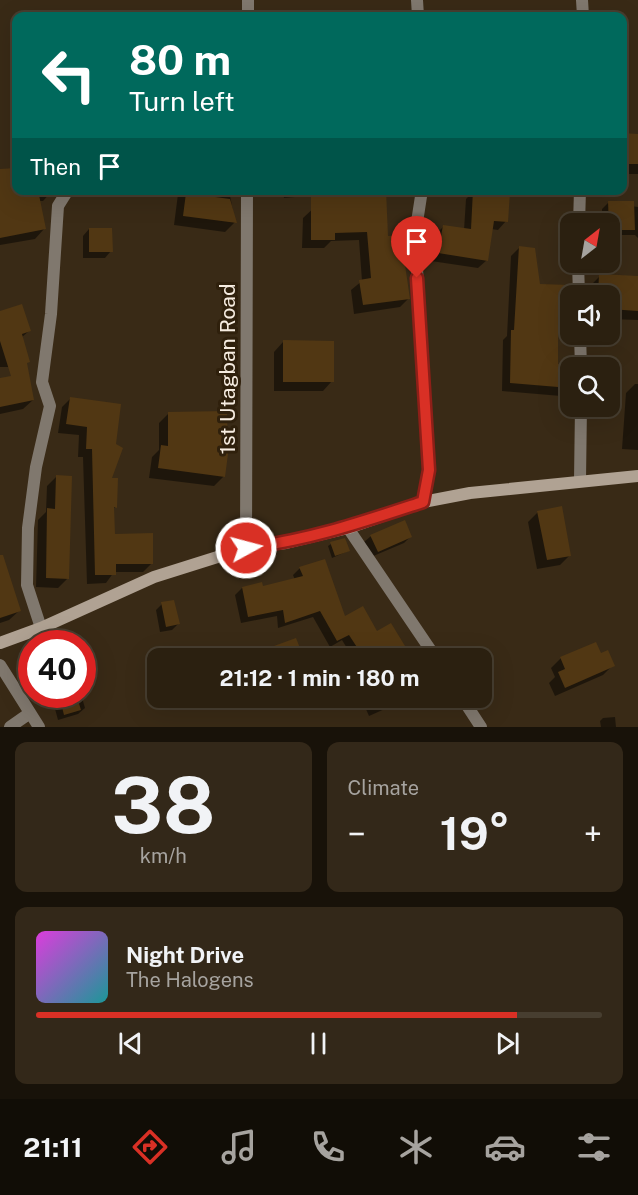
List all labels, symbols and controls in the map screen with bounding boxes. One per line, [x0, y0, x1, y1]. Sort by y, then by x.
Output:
text: 80 m [129, 35, 231, 84]
icon: left [30, 36, 108, 114]
text: Turn left [129, 85, 235, 117]
icon: arrive [93, 150, 126, 183]
text: Then [30, 154, 81, 180]
north arrow [560, 213, 620, 273]
map controls [560, 213, 620, 417]
pin [391, 216, 442, 278]
icon: arrive [400, 225, 433, 258]
street label: 1st Utagban Road [215, 284, 240, 454]
button: sound [560, 285, 620, 345]
button: search [560, 357, 620, 417]
position arrow [214, 516, 278, 580]
speed limit sign: 40 [18, 630, 96, 708]
text: 21:12 · 1 min · 180 m [220, 665, 419, 691]
text: 38 [111, 759, 215, 851]
text: Climate [348, 776, 419, 800]
text: 19° [440, 807, 510, 860]
text: − [348, 815, 366, 853]
text: + [584, 815, 602, 853]
text: km/h [140, 844, 187, 868]
text: Night Drive [126, 942, 244, 968]
text: The Halogens [126, 968, 254, 992]
icon: previous [114, 1027, 147, 1060]
icon: pause [302, 1027, 335, 1060]
icon: next [491, 1027, 524, 1060]
icon: directions [129, 1126, 171, 1168]
icon: music [218, 1126, 260, 1168]
icon: phone [307, 1126, 349, 1168]
icon: climate [395, 1126, 437, 1168]
icon: car [484, 1126, 526, 1168]
icon: filters [573, 1126, 615, 1168]
text: 21:11 [23, 1131, 82, 1163]

